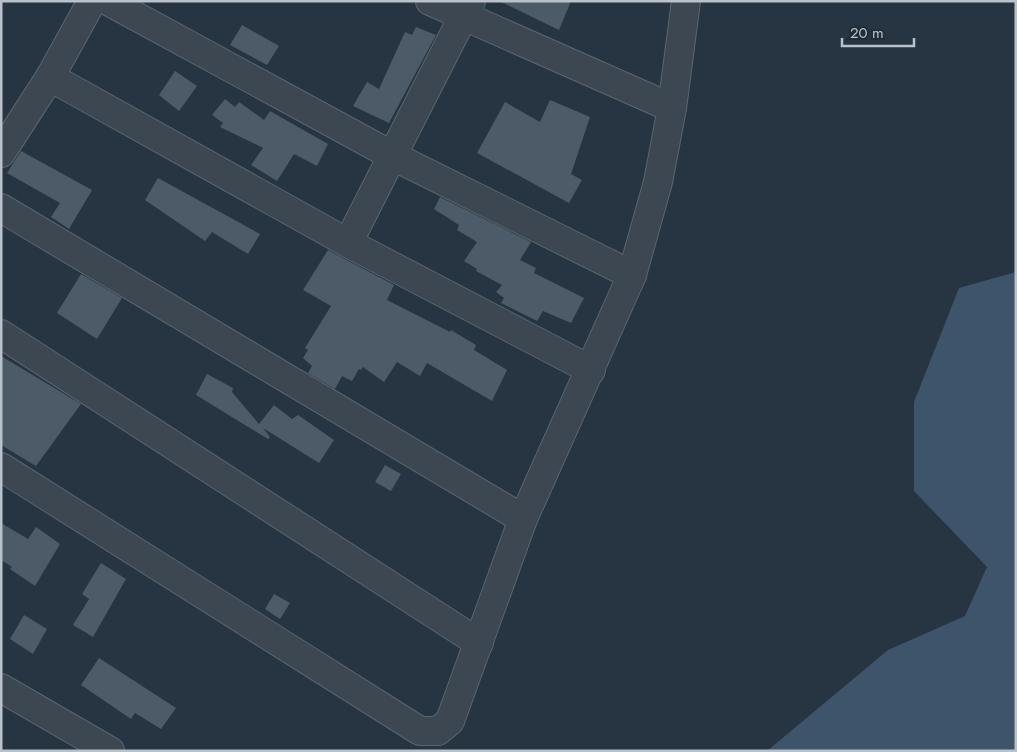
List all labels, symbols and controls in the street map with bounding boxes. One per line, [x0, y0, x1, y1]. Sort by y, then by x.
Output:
scale bar [842, 15, 914, 47]
text: 20 m [850, 22, 884, 44]

